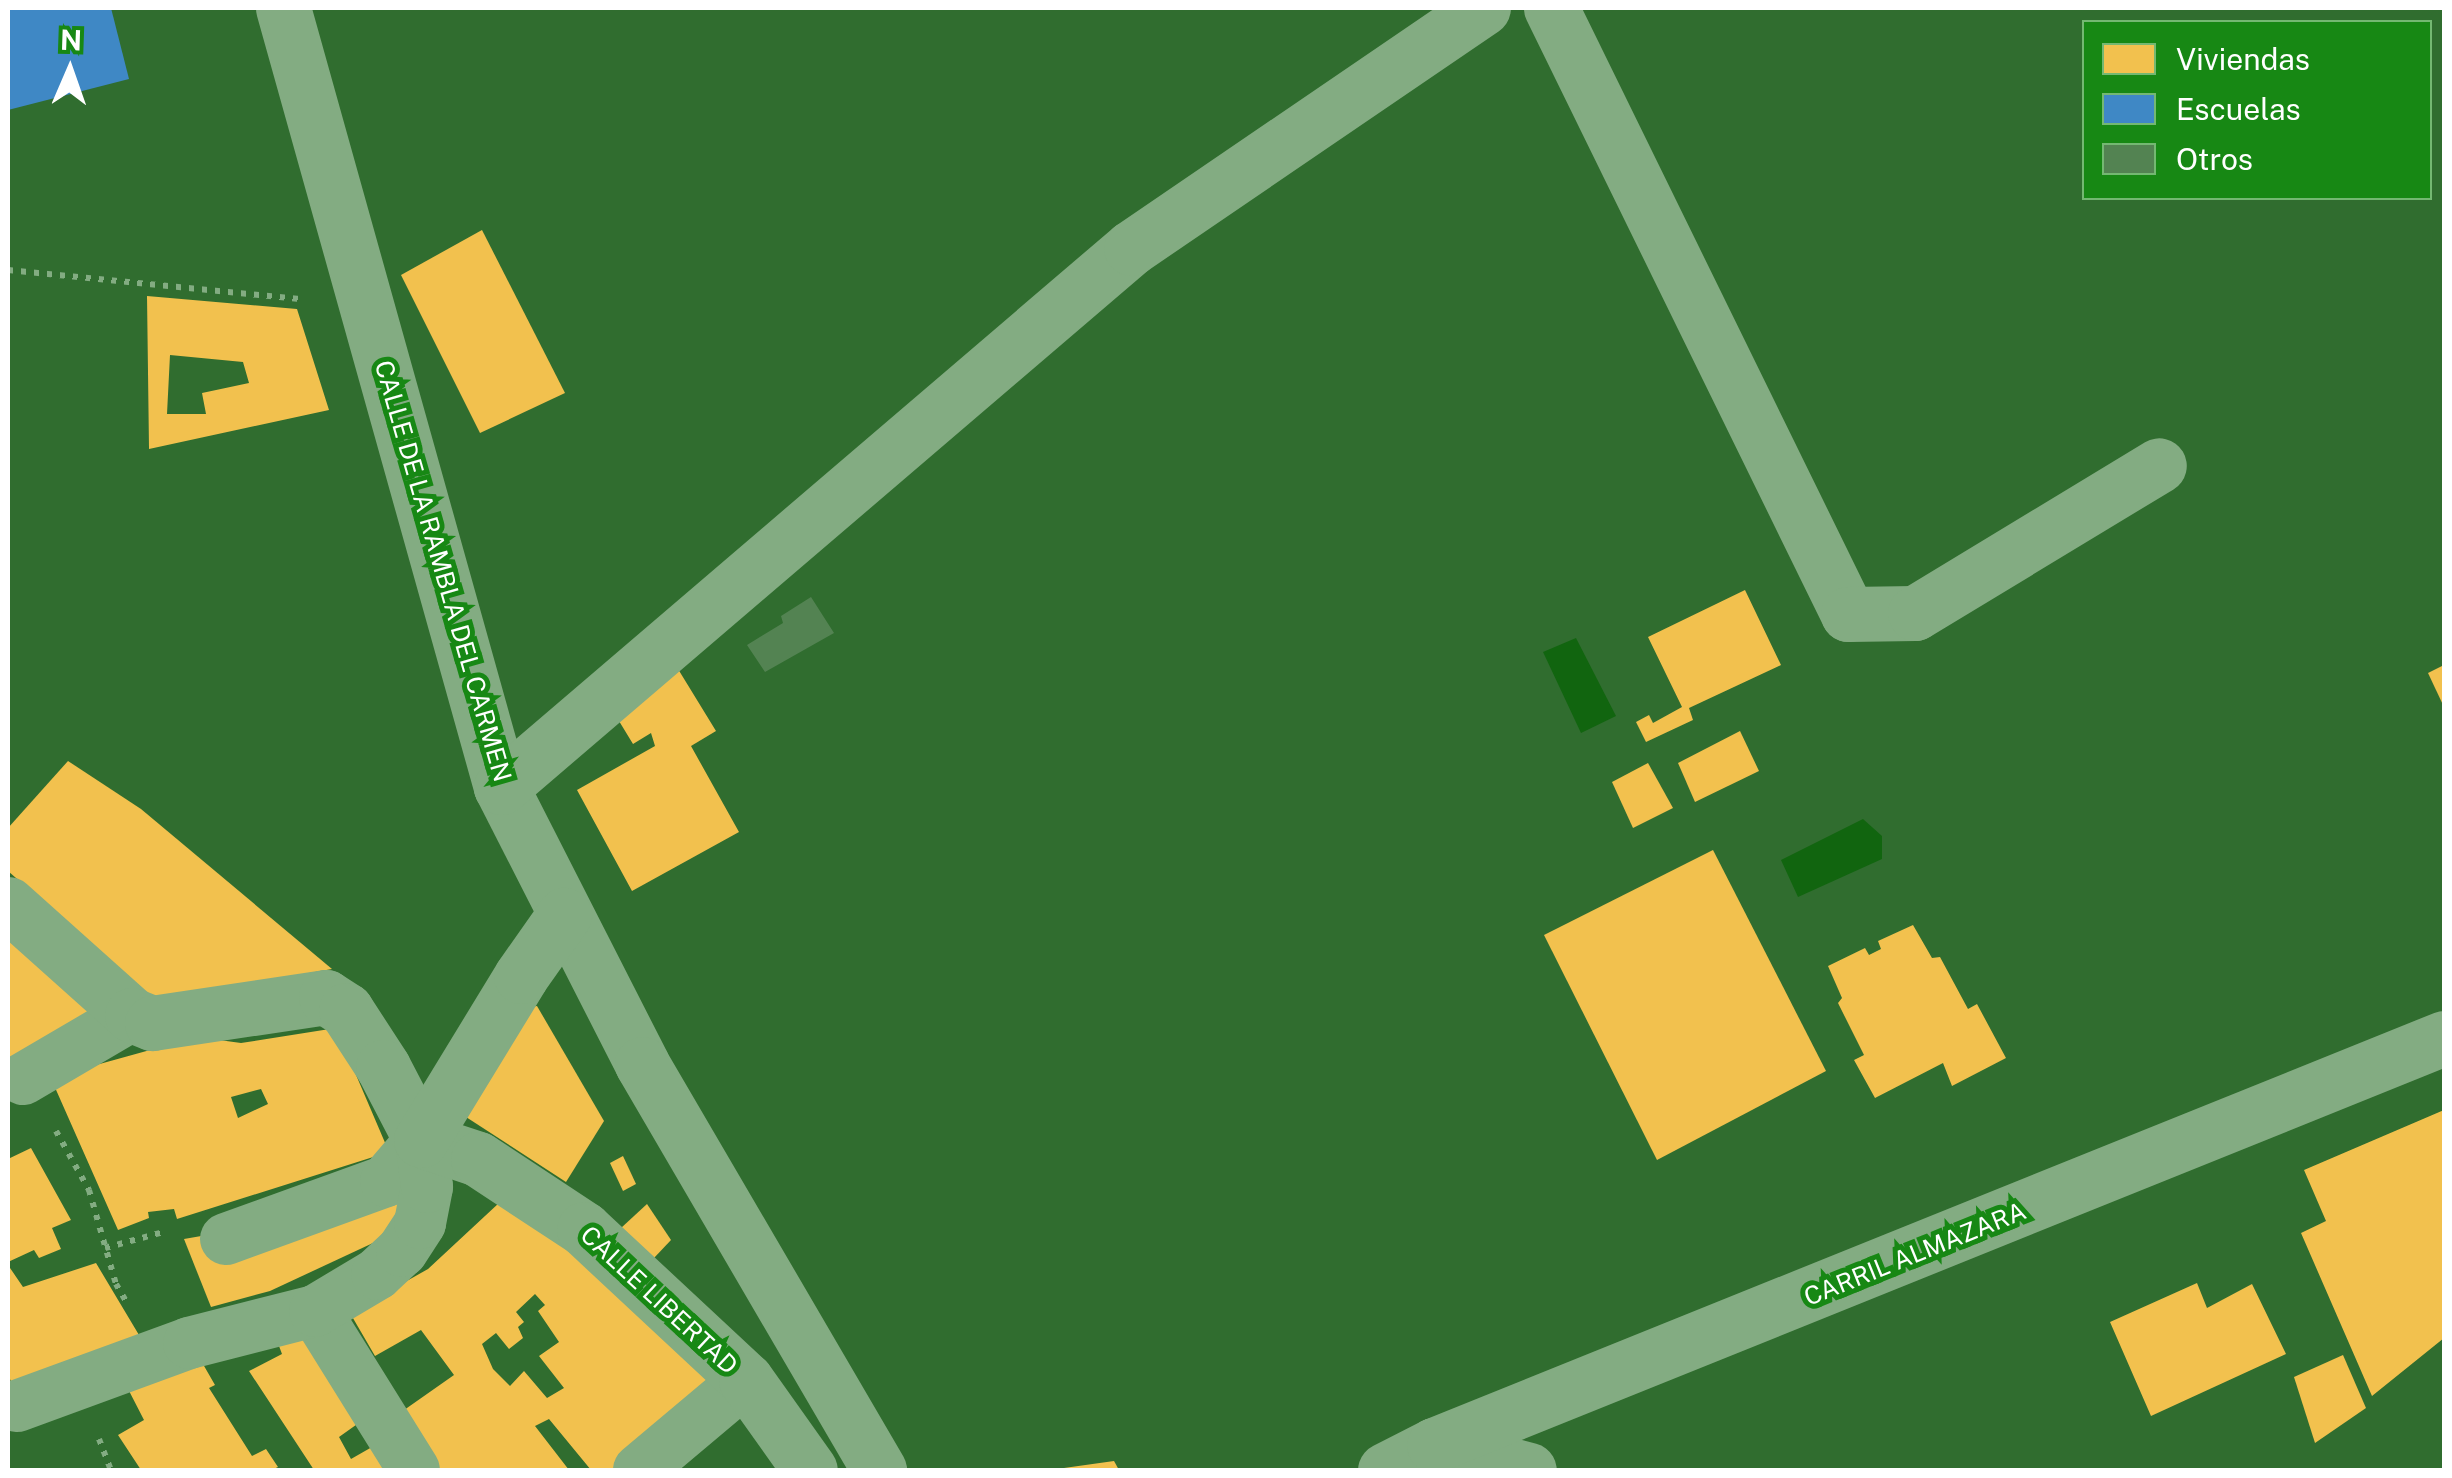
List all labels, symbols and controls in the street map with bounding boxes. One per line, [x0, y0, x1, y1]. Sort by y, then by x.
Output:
north arrow [20, 20, 120, 120]
legend [2082, 20, 2432, 200]
text: N [60, 23, 83, 56]
text: Viviendas [2176, 41, 2310, 77]
text: Escuelas [2176, 91, 2301, 127]
text: Otros [2176, 141, 2253, 177]
street label: CALLE DE LA RAMBLA DEL CARMEN [368, 357, 518, 785]
street label: CARRIL ALMAZARA [1800, 1196, 2030, 1312]
street label: CALLE LIBERTAD [574, 1220, 744, 1380]

